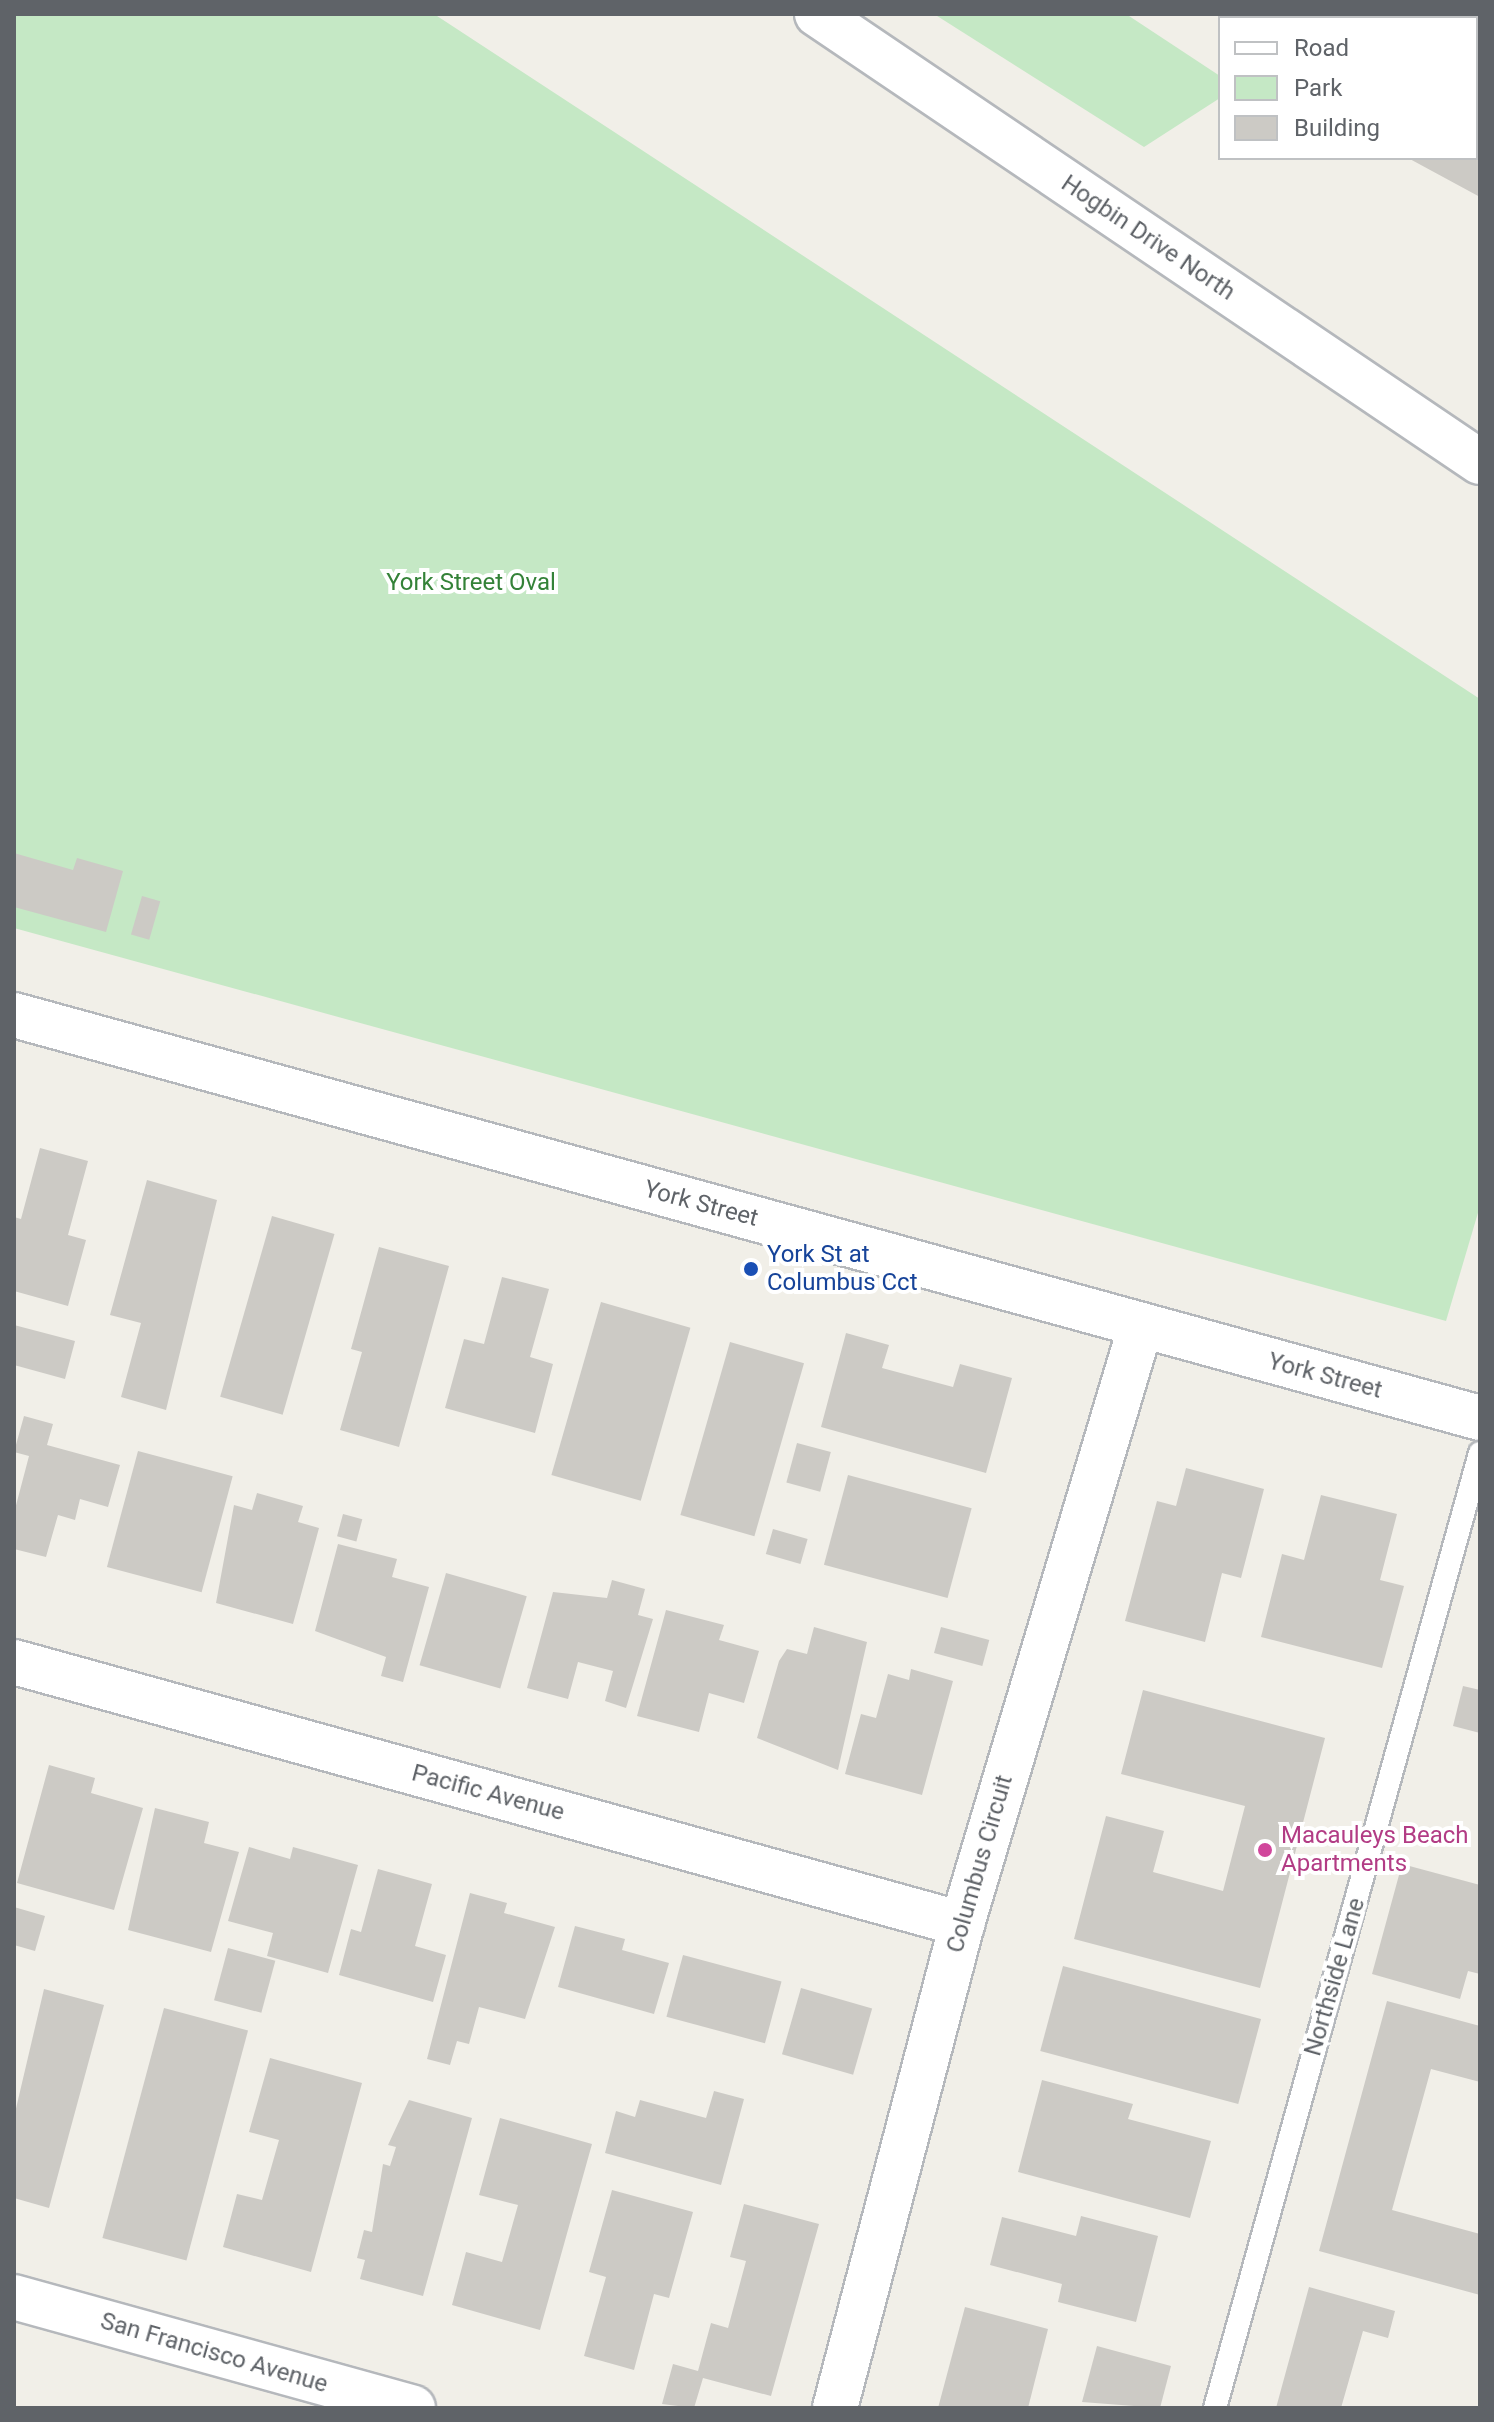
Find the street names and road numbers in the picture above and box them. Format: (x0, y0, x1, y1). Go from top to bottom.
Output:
street label: Hogbin Drive North (1056, 169, 1240, 307)
street label: York Street (641, 1175, 761, 1233)
street label: York Street (1265, 1347, 1385, 1405)
street label: Pacific Avenue (409, 1759, 567, 1827)
street label: Columbus Circuit (941, 1772, 1019, 1956)
street label: Northside Lane (1299, 1895, 1371, 2059)
street label: San Francisco Avenue (97, 2307, 331, 2399)

